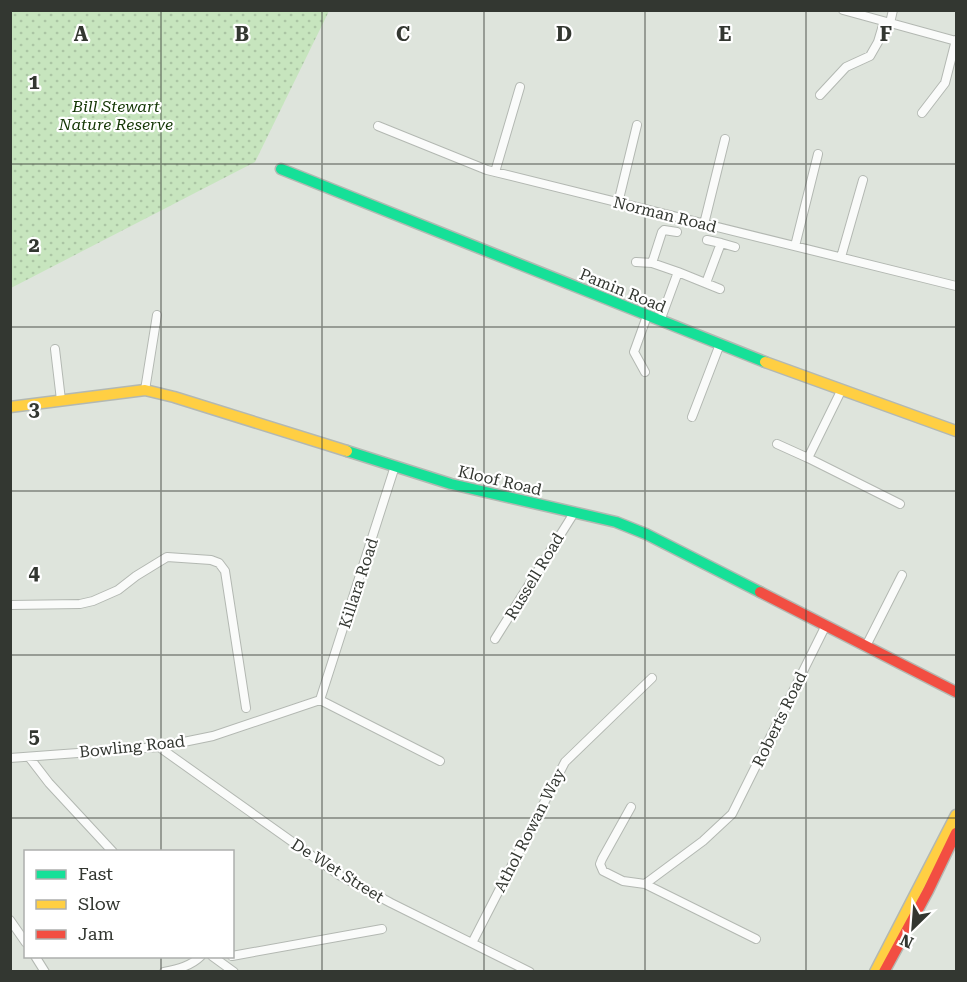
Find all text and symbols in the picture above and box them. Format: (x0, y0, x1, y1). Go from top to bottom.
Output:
text: A (74, 22, 89, 46)
text: B (235, 22, 249, 46)
text: C (396, 22, 410, 46)
text: D (556, 22, 572, 46)
text: E (719, 22, 732, 46)
text: F (880, 22, 892, 46)
text: 1 (28, 70, 40, 94)
park label: Bill Stewart Nature Reserve (58, 97, 173, 134)
street label: Norman Road (611, 192, 719, 237)
text: 2 (28, 233, 40, 257)
street label: Pamin Road (577, 264, 669, 316)
text: 3 (28, 397, 40, 421)
street label: Kloof Road (456, 462, 544, 499)
street label: Russell Road (501, 529, 568, 623)
street label: Killara Road (335, 536, 382, 631)
text: 4 (28, 561, 40, 585)
street label: Roberts Road (748, 669, 811, 770)
text: 5 (28, 724, 40, 748)
street label: Bowling Road (78, 731, 186, 762)
street label: Athol Rowan Way (490, 765, 569, 895)
street label: De Wet Street (288, 834, 388, 906)
legend (24, 850, 234, 958)
text: Fast (78, 863, 113, 884)
text: Slow (78, 893, 120, 914)
north arrow (883, 898, 943, 958)
text: Jam (78, 923, 114, 944)
text: N (897, 930, 916, 952)

